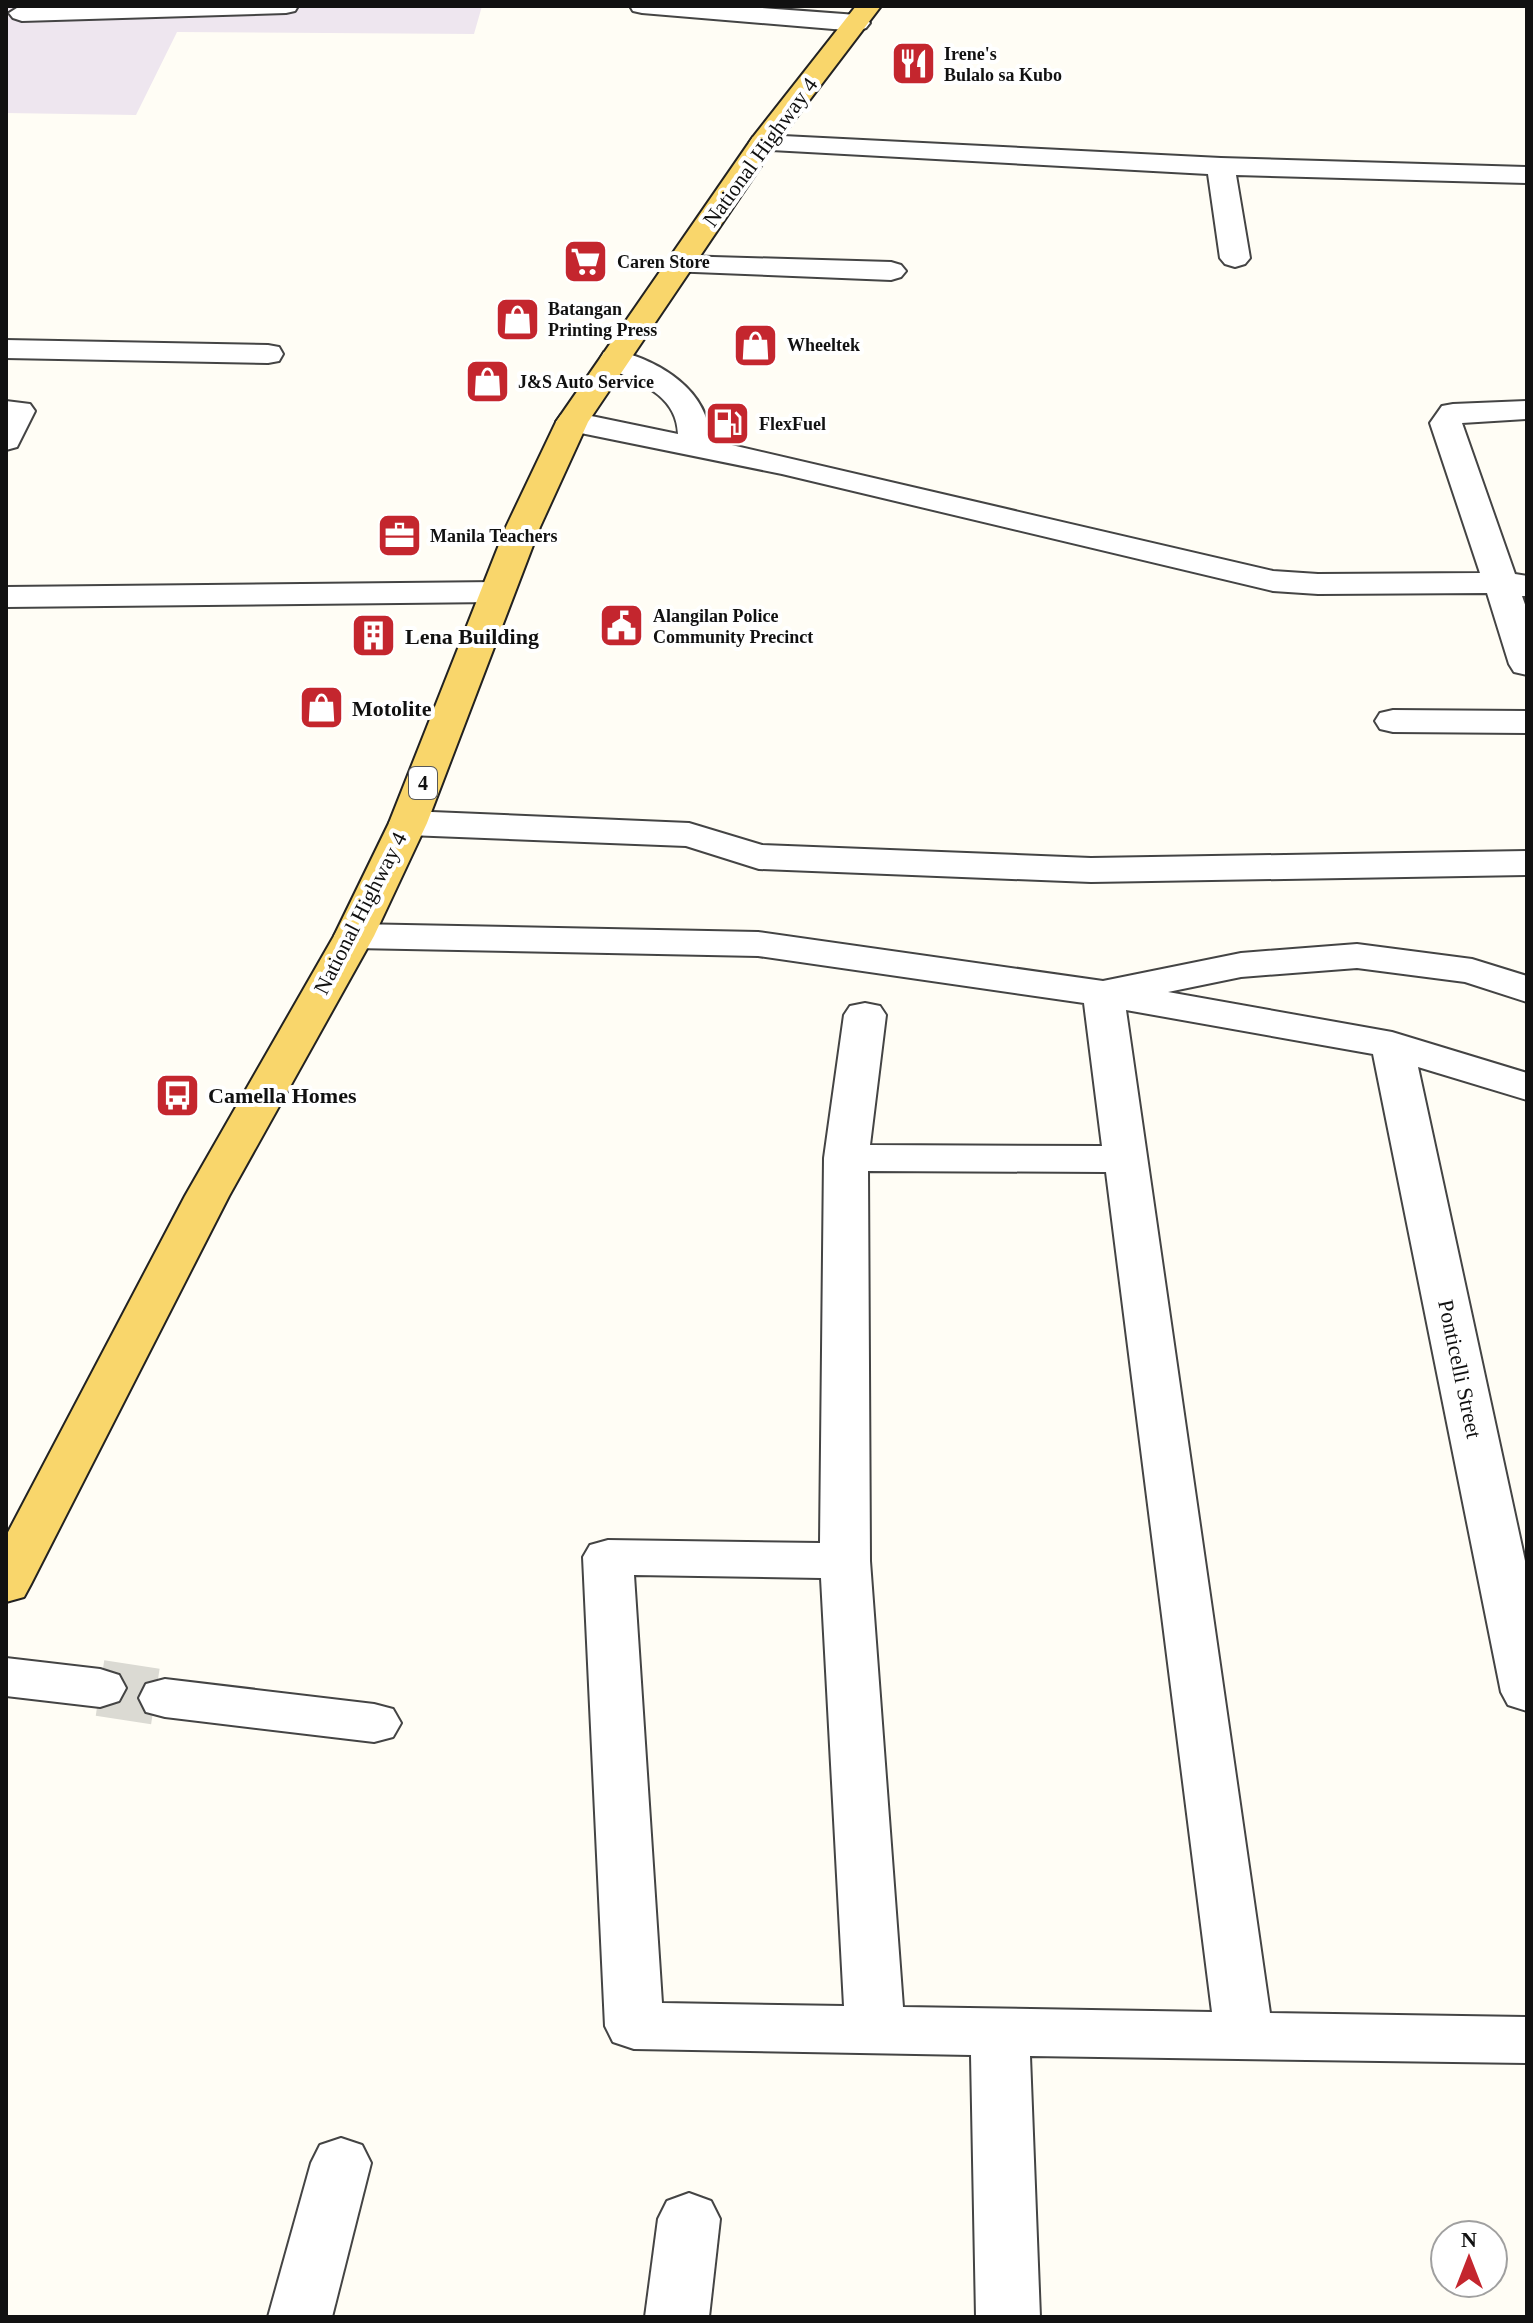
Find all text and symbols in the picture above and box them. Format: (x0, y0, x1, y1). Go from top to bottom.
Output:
restaurant icon: Irene's Bulalo sa Kubo (889, 40, 937, 88)
place label: Irene's Bulalo sa Kubo (944, 44, 1062, 85)
street label: National Highway 4 (697, 72, 823, 232)
supermarket icon: Caren Store (562, 238, 610, 286)
place label: Caren Store (617, 252, 710, 272)
shop icon: Batangan Printing Press (493, 295, 541, 343)
place label: Batangan Printing Press (548, 299, 657, 340)
shop icon: Wheeltek (732, 321, 780, 369)
place label: Wheeltek (787, 335, 860, 355)
shop icon: J&S Auto Service (463, 358, 511, 406)
place label: J&S Auto Service (518, 372, 654, 392)
fuel station icon: FlexFuel (704, 400, 752, 448)
place label: FlexFuel (759, 414, 826, 434)
office icon: Manila Teachers (375, 512, 423, 560)
place label: Manila Teachers (430, 526, 558, 546)
public building icon: Alangilan Police Community Precinct (598, 602, 646, 650)
place label: Alangilan Police Community Precinct (653, 606, 813, 647)
building icon: Lena Building (350, 612, 398, 660)
place label: Lena Building (405, 624, 539, 649)
shop icon: Motolite (297, 684, 345, 732)
place label: Motolite (352, 696, 432, 721)
road number: 4 (409, 767, 437, 799)
street label: National Highway 4 (308, 828, 412, 998)
bus stop icon: Camella Homes (153, 1071, 201, 1119)
place label: Camella Homes (208, 1083, 357, 1108)
street label: Ponticelli Street (1433, 1297, 1487, 1441)
north arrow (1429, 2219, 1509, 2299)
text: N (1461, 2227, 1477, 2252)

